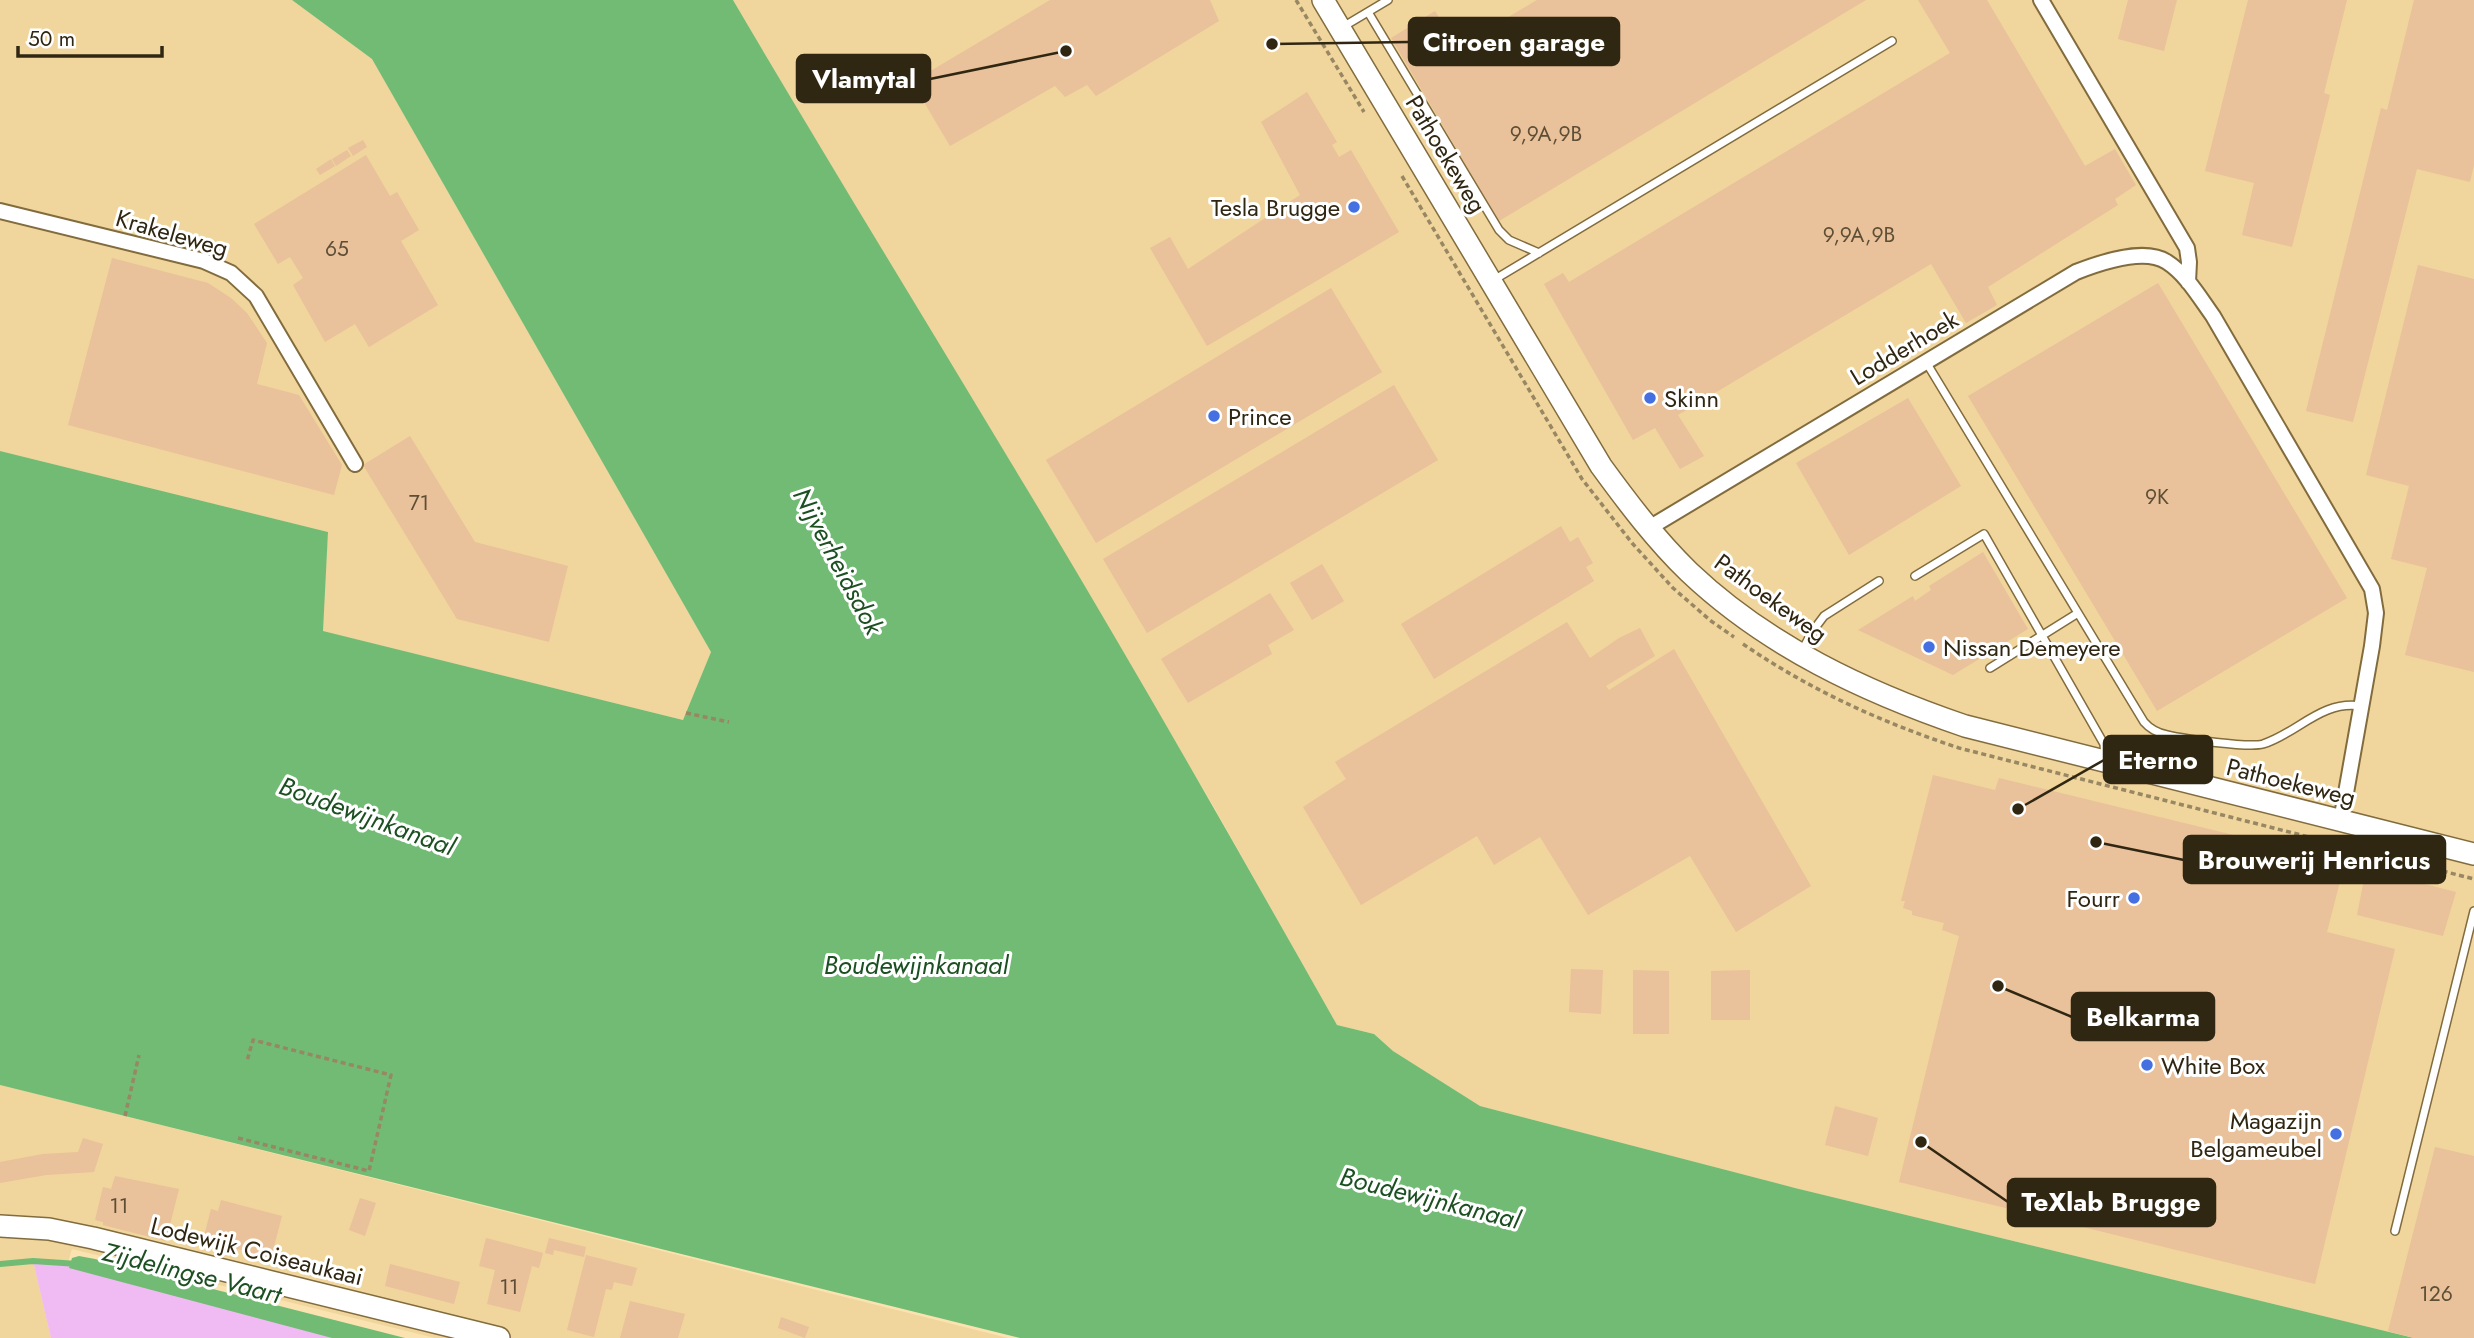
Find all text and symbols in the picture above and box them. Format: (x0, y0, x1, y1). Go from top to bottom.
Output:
scale bar (18, 14, 161, 58)
callout: Citroen garage (1409, 18, 1619, 65)
text: Citroen garage (1423, 23, 1605, 61)
text: 50 m (28, 24, 75, 54)
callout: Vlamytal (797, 55, 930, 102)
text: Vlamytal (811, 60, 916, 98)
street label: Pathoekeweg (1397, 88, 1495, 220)
house number: 9,9A,9B (1510, 119, 1582, 149)
place label: Tesla Brugge (1211, 190, 1340, 225)
marker: Tesla Brugge (1346, 199, 1362, 215)
street label: Krakeleweg (112, 200, 232, 266)
house number: 9,9A,9B (1823, 220, 1895, 250)
house number: 65 (325, 234, 349, 264)
street label: Lodderhoek (1843, 302, 1965, 394)
place label: Skinn (1664, 381, 1719, 416)
marker: Skinn (1642, 390, 1658, 406)
place label: Prince (1228, 399, 1292, 434)
marker: Prince (1206, 408, 1222, 424)
water label: Nijverheidsdok (783, 481, 894, 643)
house number: 9K (2145, 482, 2169, 512)
house number: 71 (409, 488, 429, 518)
street label: Pathoekeweg (1707, 545, 1835, 651)
place label: Nissan Demeyere (1943, 630, 2121, 665)
marker: Nissan Demeyere (1921, 639, 1937, 655)
callout: Eterno (2104, 736, 2212, 783)
text: Eterno (2118, 741, 2198, 779)
street label: Pathoekeweg (2223, 749, 2359, 815)
water label: Boudewijnkanaal (274, 767, 461, 866)
callout: Brouwerij Henricus (2184, 836, 2445, 883)
text: Brouwerij Henricus (2198, 841, 2430, 879)
place label: Fourr (2067, 881, 2121, 916)
marker: Fourr (2126, 890, 2142, 906)
water label: Boudewijnkanaal (824, 946, 1010, 984)
callout: Belkarma (2072, 993, 2214, 1040)
text: Belkarma (2086, 998, 2200, 1036)
place label: White Box (2161, 1048, 2266, 1083)
marker: White Box (2139, 1057, 2155, 1073)
place label: Magazijn Belgameubel (2190, 1103, 2322, 1166)
marker: Magazijn Belgameubel (2328, 1126, 2344, 1142)
water label: Boudewijnkanaal (1336, 1157, 1525, 1239)
callout: TeXlab Brugge (2008, 1179, 2215, 1226)
text: TeXlab Brugge (2021, 1183, 2201, 1221)
house number: 11 (110, 1191, 128, 1221)
street label: Lodewijk Coiseaukaai (147, 1208, 367, 1294)
water label: Zijdelingse Vaart (98, 1232, 287, 1314)
house number: 11 (500, 1272, 518, 1302)
house number: 126 (2419, 1279, 2453, 1309)

